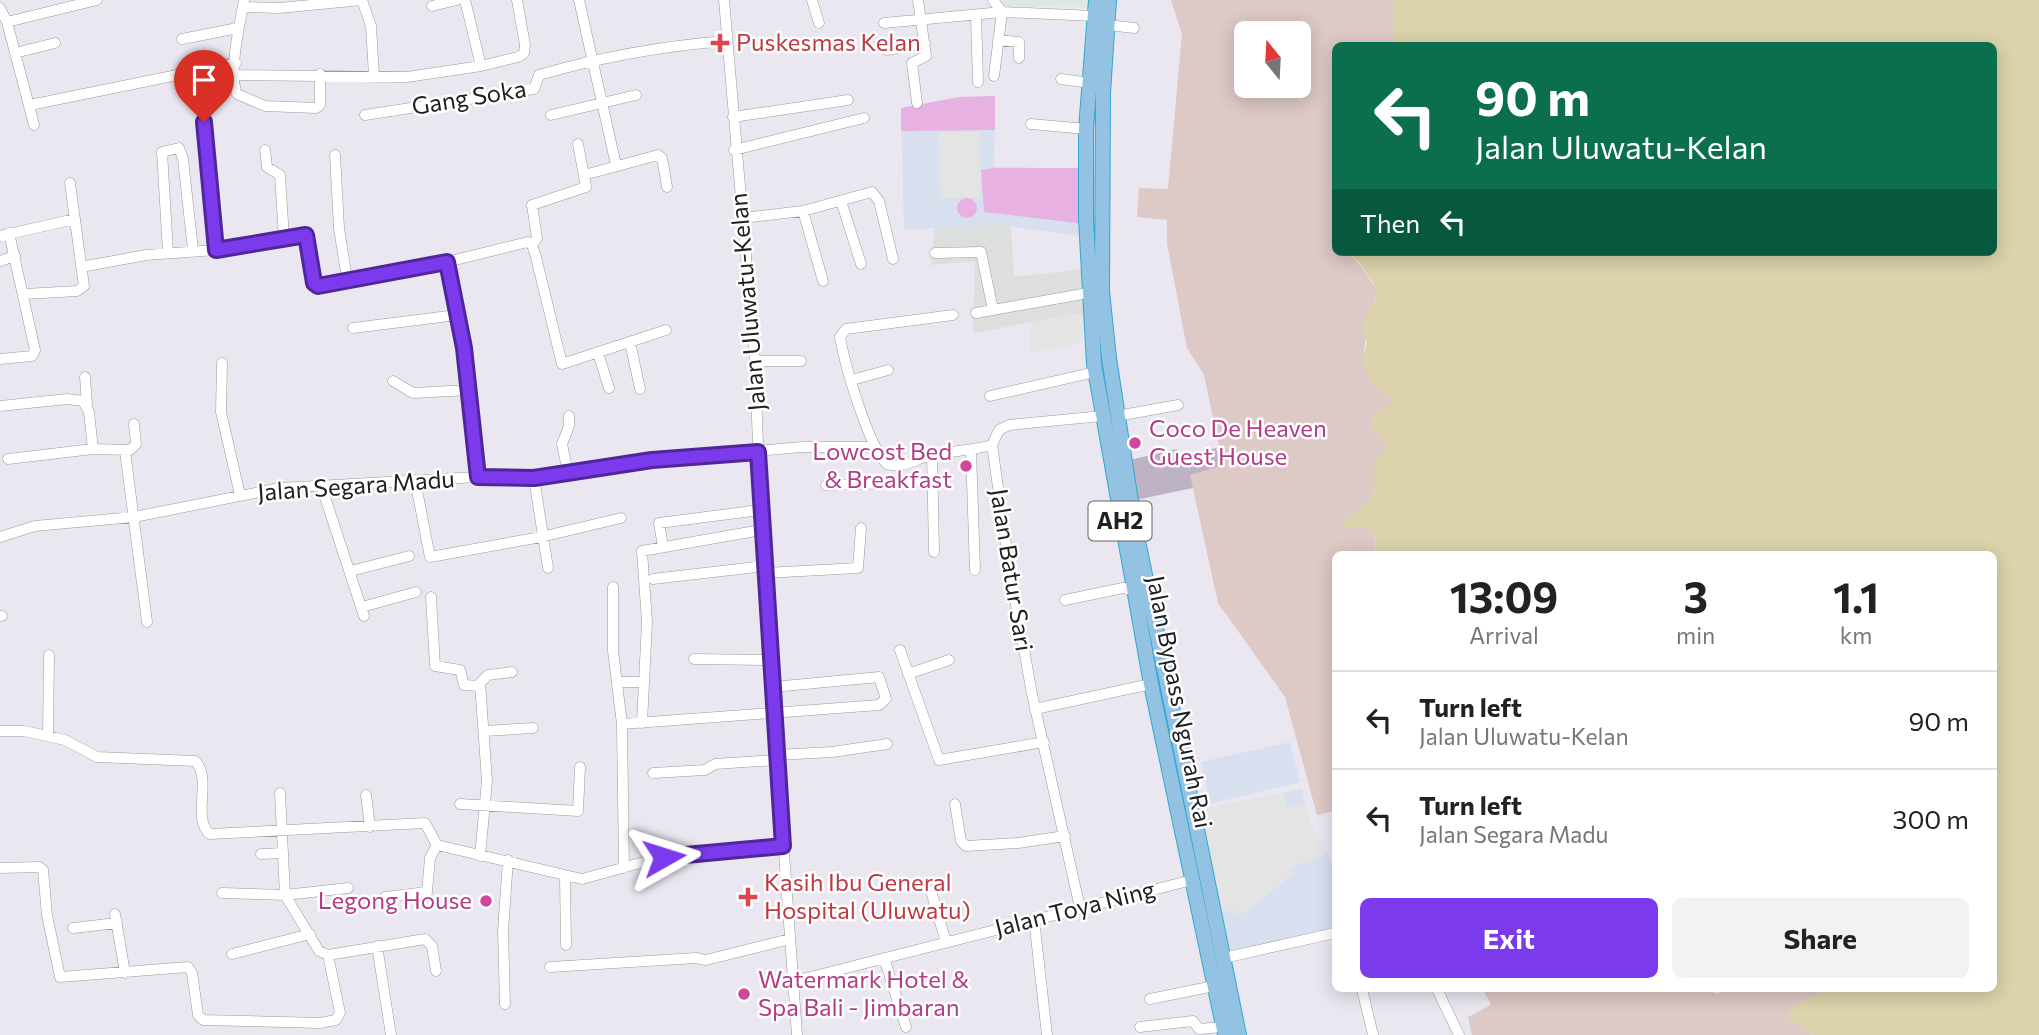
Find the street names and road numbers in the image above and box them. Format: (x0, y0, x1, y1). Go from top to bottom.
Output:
street label: Gang Soka (409, 73, 528, 120)
street label: Jalan Uluwatu-Kelan (723, 192, 770, 412)
street label: Jalan Segara Madu (256, 463, 456, 506)
street label: Jalan Batur Sari (985, 486, 1040, 653)
road number: AH2 (1088, 502, 1152, 540)
street label: Jalan Bypass Ngurah Rai (1142, 573, 1219, 831)
street label: Jalan Toya Ning (991, 874, 1158, 941)

